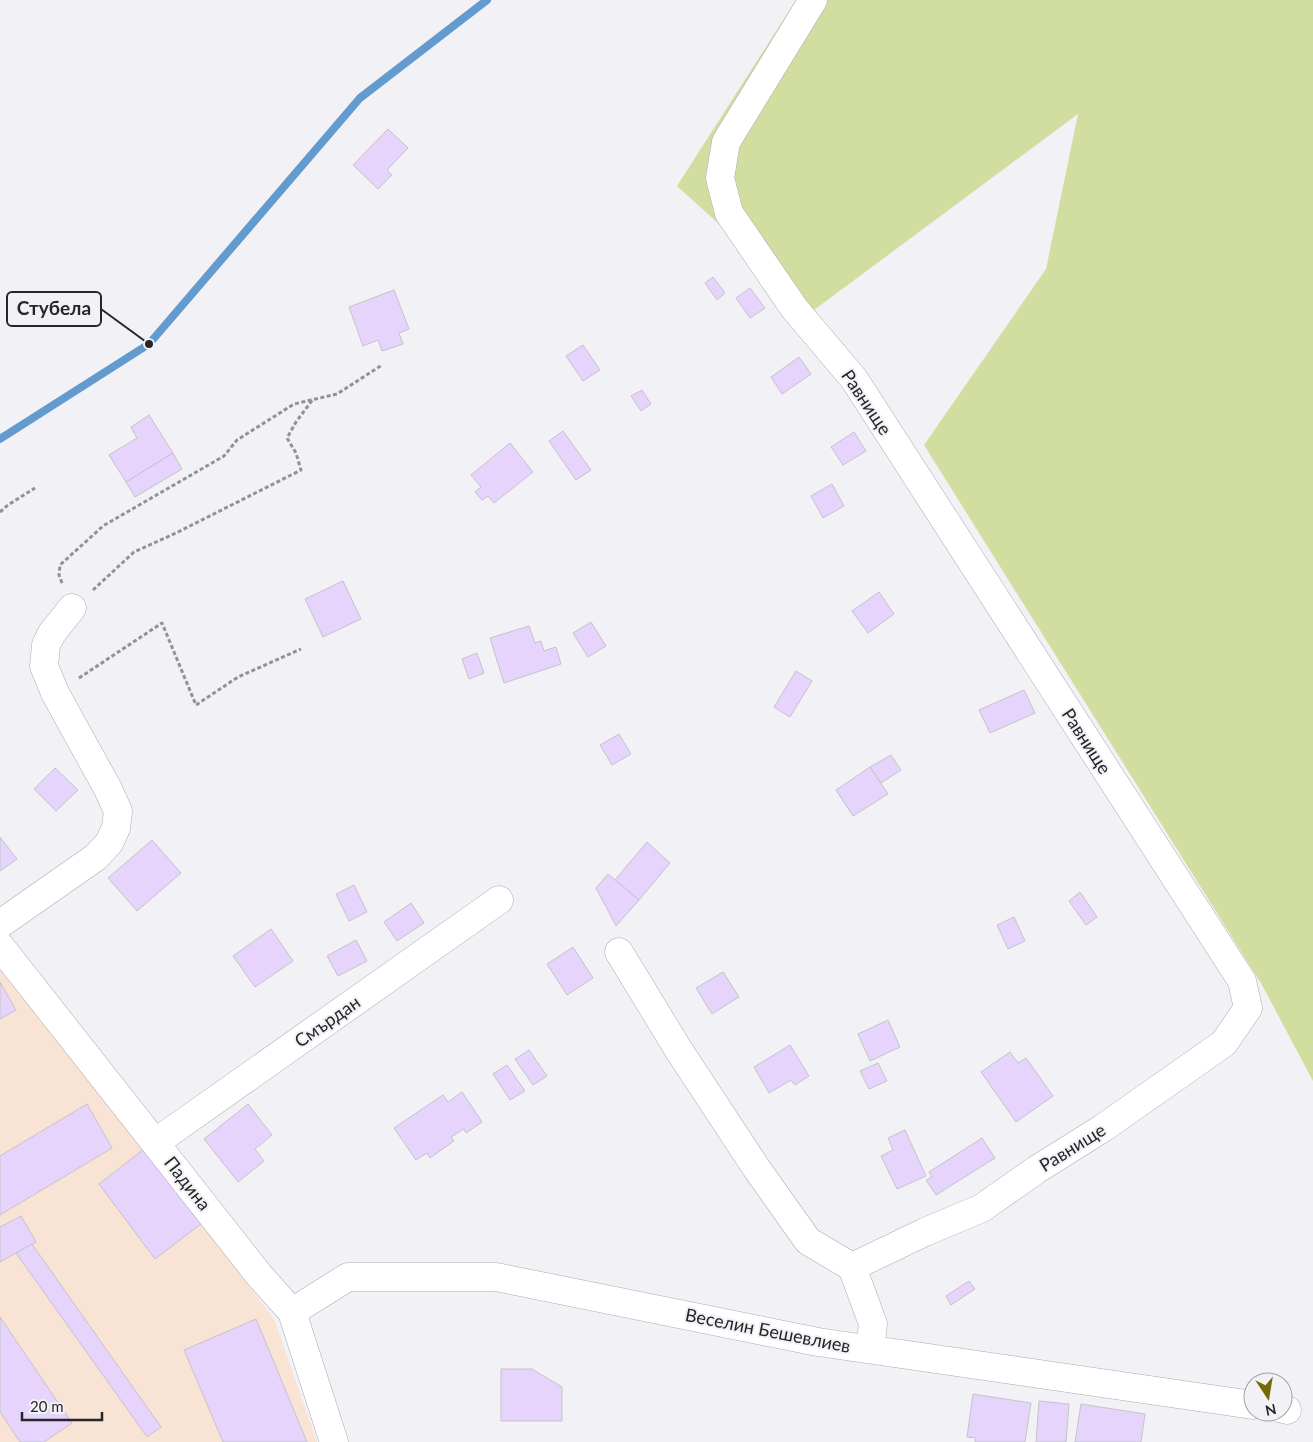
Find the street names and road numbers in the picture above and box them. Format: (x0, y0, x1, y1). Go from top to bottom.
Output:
street label: Равнище (837, 365, 897, 439)
street label: Равнище (1058, 704, 1116, 778)
street label: Смърдан (290, 990, 364, 1052)
street label: Равнище (1035, 1118, 1109, 1176)
street label: Падина (160, 1152, 216, 1214)
street label: Веселин Бешевлиев (684, 1303, 852, 1357)

